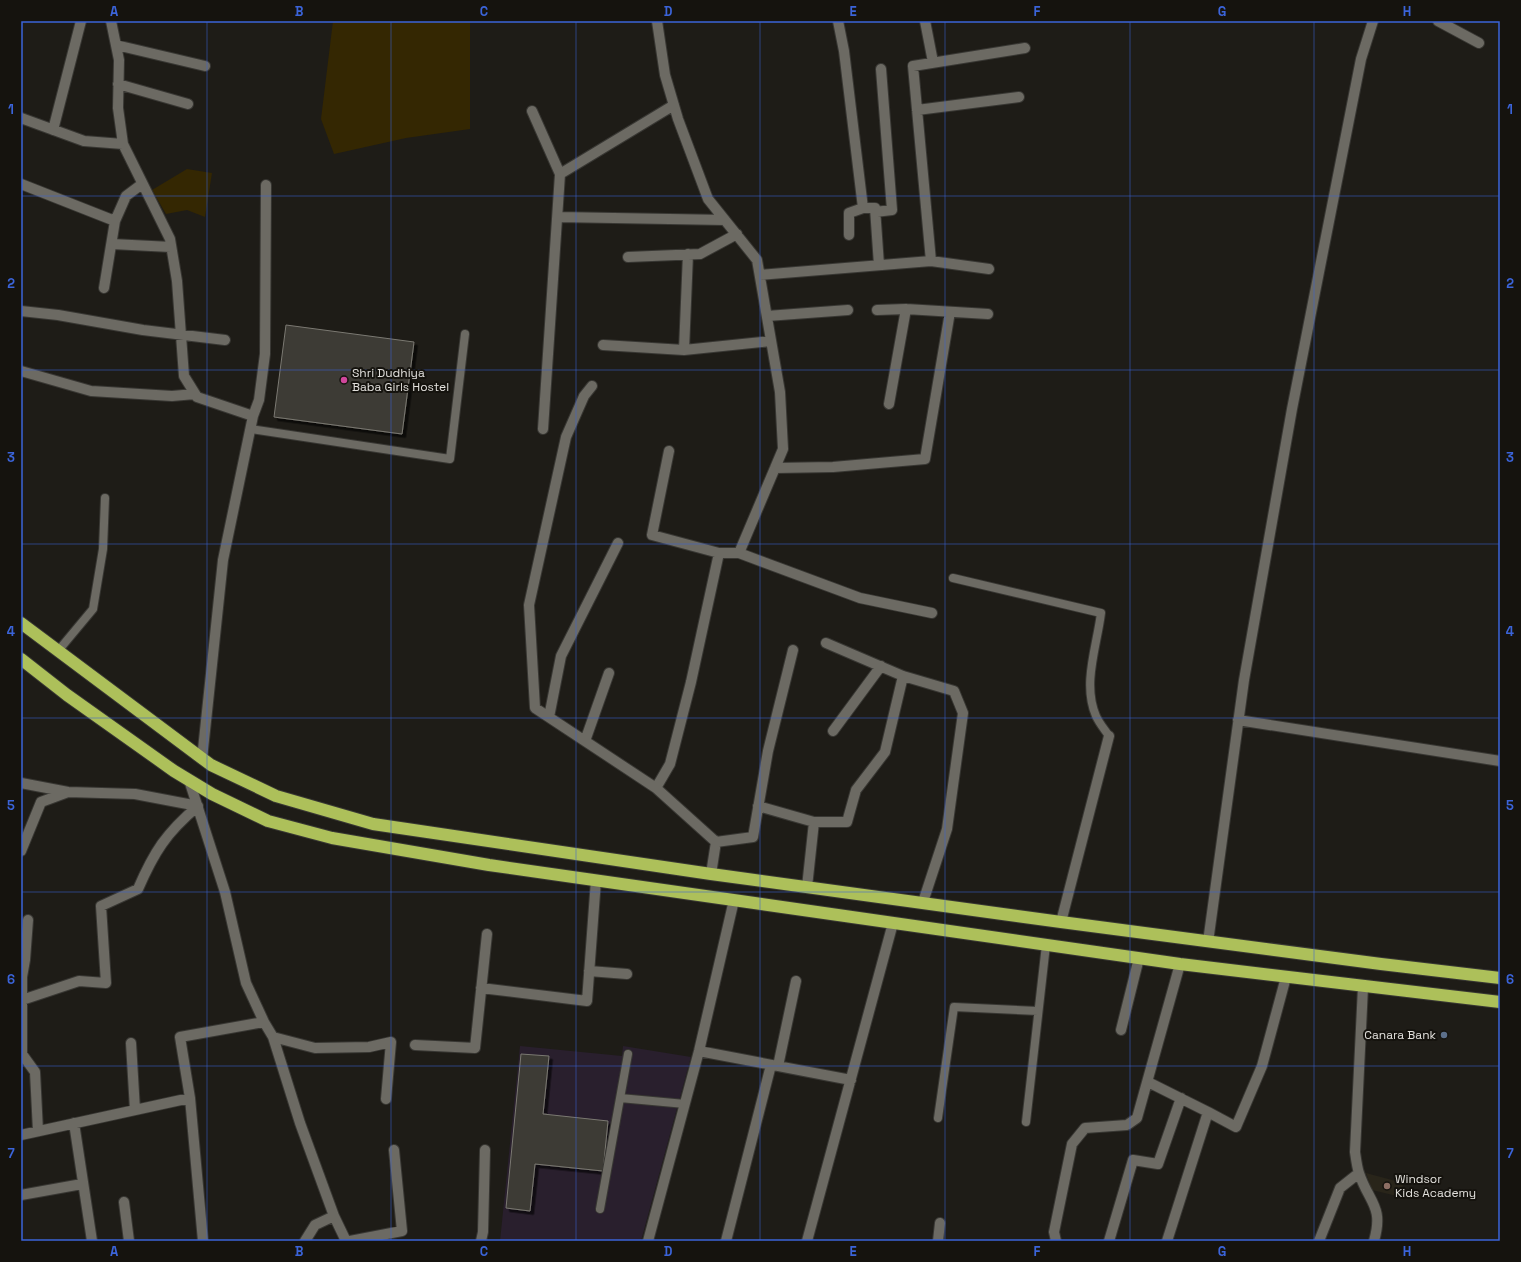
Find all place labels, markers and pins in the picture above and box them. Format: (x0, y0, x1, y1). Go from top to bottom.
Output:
place label: Shri Dudhiya Baba Girls Hostel (352, 365, 449, 395)
marker: Shri Dudhiya Baba Girls Hostel (339, 375, 349, 385)
place label: Canara Bank (1364, 1027, 1437, 1043)
marker: Canara Bank (1439, 1030, 1449, 1040)
place label: Windsor Kids Academy (1395, 1171, 1476, 1201)
marker: Windsor Kids Academy (1382, 1181, 1392, 1191)

